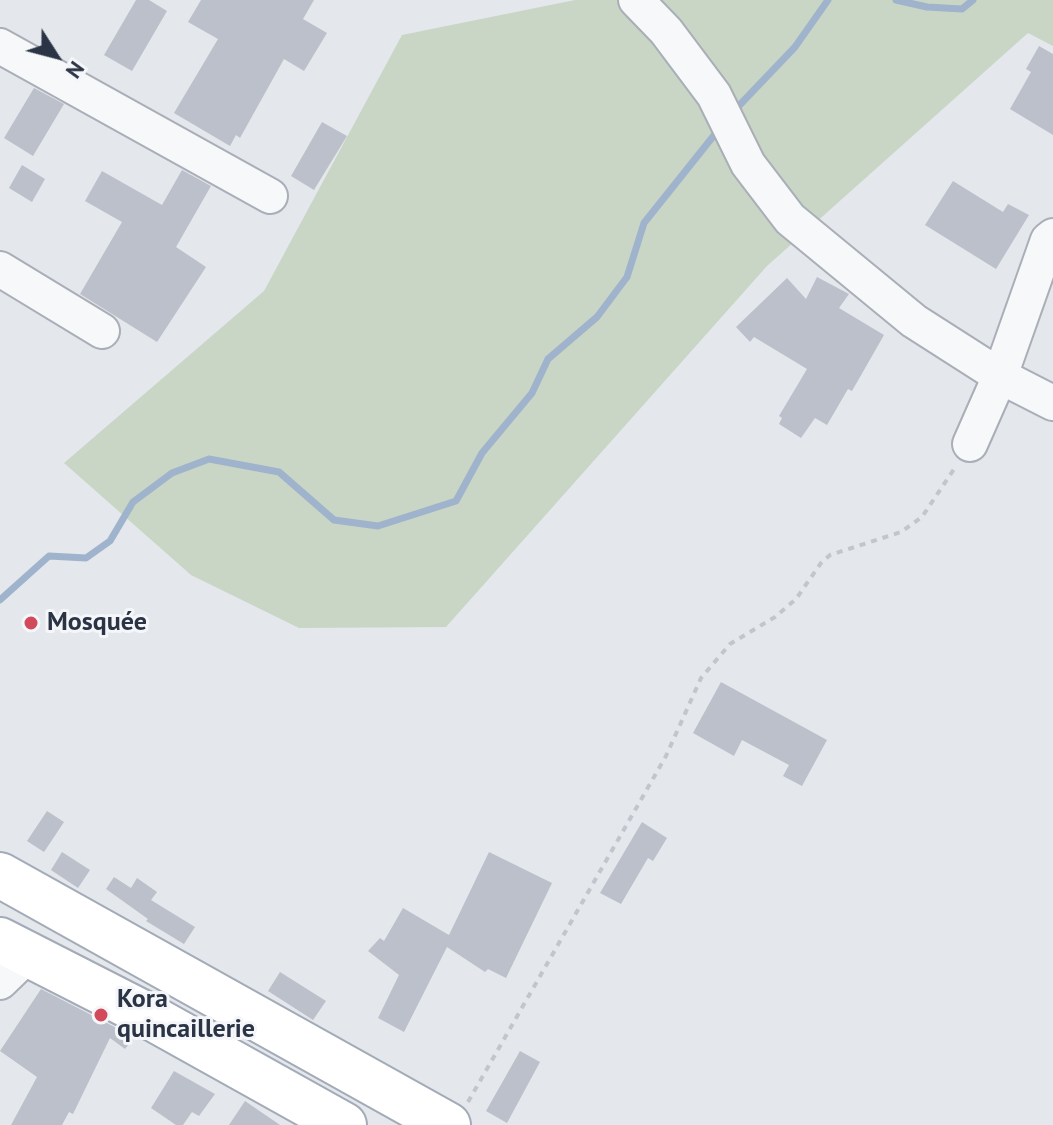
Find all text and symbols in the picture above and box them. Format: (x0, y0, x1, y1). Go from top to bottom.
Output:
north arrow (16, 16, 96, 96)
text: N (60, 56, 91, 84)
place label: Mosquée (47, 607, 147, 639)
marker: Mosquée (22, 614, 40, 632)
place label: Kora quincaillerie (117, 984, 255, 1046)
marker: Kora quincaillerie (92, 1006, 110, 1024)

